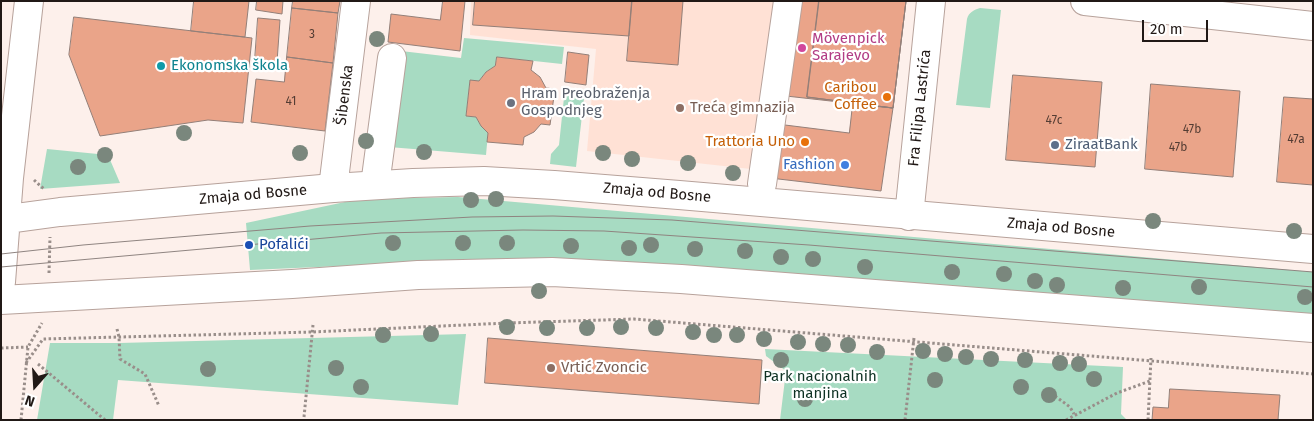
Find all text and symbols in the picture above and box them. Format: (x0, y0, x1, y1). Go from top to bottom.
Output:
scale bar (1144, 10, 1210, 42)
text: 20 m (1150, 20, 1183, 38)
house number: 3 (309, 28, 315, 42)
place label: Mövenpick Sarajevo (812, 30, 885, 65)
marker: Mövenpick Sarajevo (796, 42, 808, 54)
street label: Fra Filipa Lastrića (905, 48, 935, 168)
place label: Ekonomska škola (171, 57, 288, 75)
marker: Ekonomska škola (155, 60, 167, 72)
street label: Šibenska (332, 64, 358, 126)
place label: Caribou Coffee (824, 79, 877, 114)
place label: Hram Preobraženja Gospodnjeg (521, 85, 650, 120)
marker: Caribou Coffee (881, 91, 893, 103)
house number: 41 (286, 95, 296, 109)
marker: Hram Preobraženja Gospodnjeg (505, 97, 517, 109)
place label: Treća gimnazija (690, 99, 795, 117)
marker: Treća gimnazija (674, 102, 686, 114)
house number: 47c (1046, 114, 1062, 128)
house number: 47b (1183, 123, 1201, 137)
place label: Trattoria Uno (705, 133, 795, 151)
house number: 47a (1287, 133, 1305, 147)
marker: Trattoria Uno (799, 136, 811, 148)
place label: ZiraatBank (1065, 136, 1138, 154)
marker: ZiraatBank (1049, 139, 1061, 151)
house number: 47b (1169, 141, 1187, 155)
place label: Fashion (783, 156, 835, 174)
marker: Fashion (839, 159, 851, 171)
street label: Zmaja od Bosne (602, 179, 712, 207)
street label: Zmaja od Bosne (198, 181, 308, 209)
street label: Zmaja od Bosne (1006, 214, 1116, 242)
place label: Pofalići (259, 236, 309, 254)
marker: Pofalići (243, 239, 255, 251)
place label: Vrtić Zvoncic (561, 359, 647, 377)
north arrow (10, 361, 60, 411)
marker: Vrtić Zvoncic (545, 362, 557, 374)
park label: Park nacionalnih manjina (763, 368, 877, 403)
text: N (23, 391, 37, 410)

